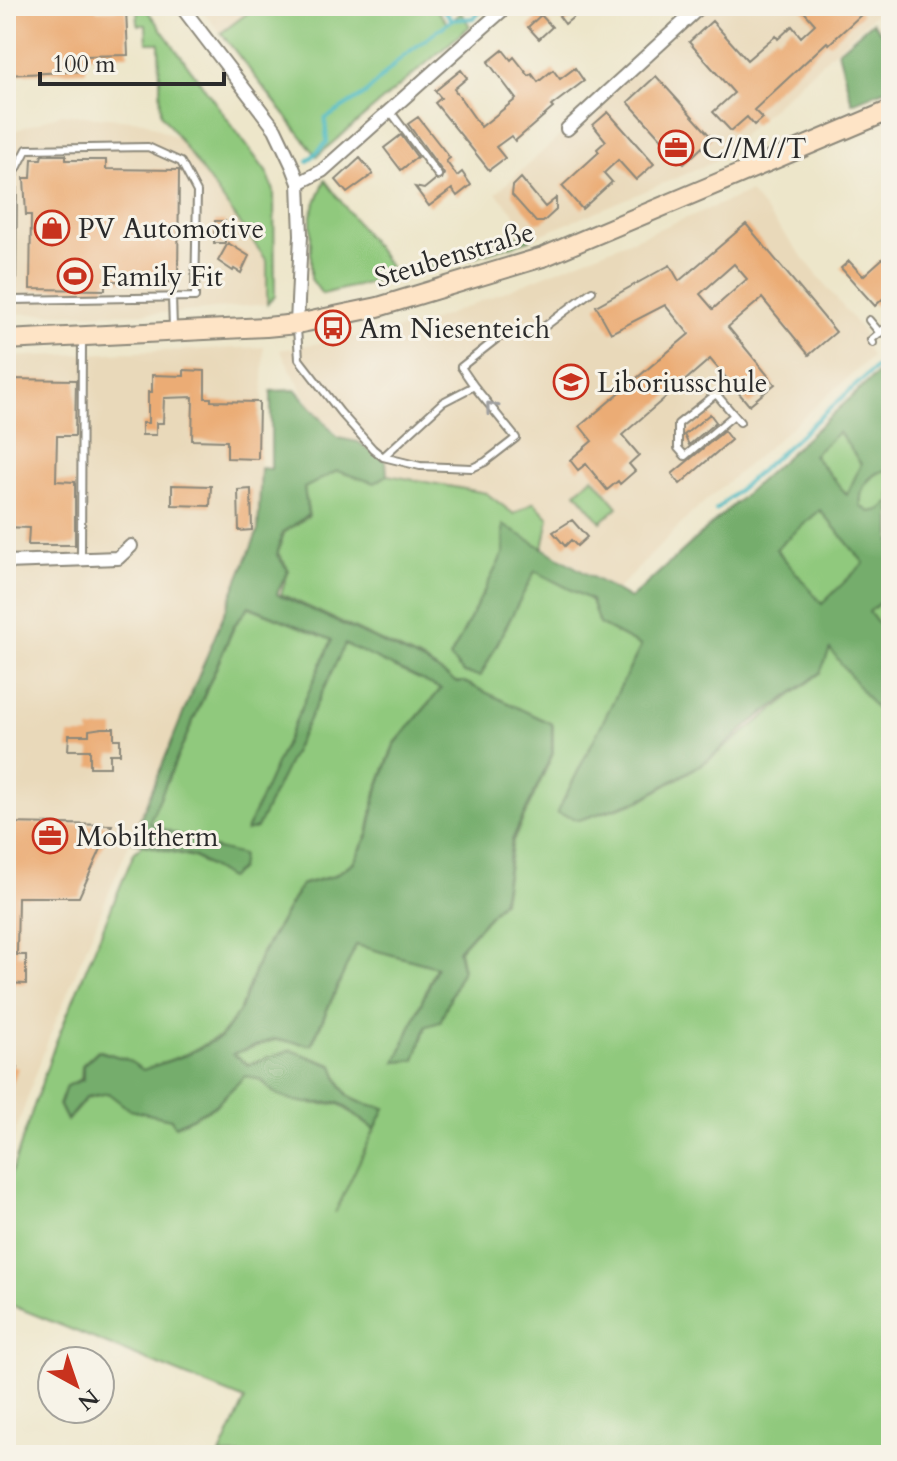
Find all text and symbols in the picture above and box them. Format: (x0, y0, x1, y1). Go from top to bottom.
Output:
scale bar (40, 36, 224, 86)
text: 100 m (52, 48, 116, 81)
office icon: C//M//T (657, 129, 695, 167)
place label: C//M//T (702, 130, 807, 168)
shop icon: PV Automotive (33, 209, 71, 247)
place label: PV Automotive (78, 210, 264, 248)
street label: Steubenstraße (370, 213, 539, 297)
sports icon: Family Fit (56, 257, 94, 295)
place label: Family Fit (101, 258, 223, 296)
bus stop icon: Am Niesenteich (314, 309, 352, 347)
place label: Am Niesenteich (359, 310, 550, 348)
school or university icon: Liboriusschule (552, 363, 590, 401)
place label: Liboriusschule (597, 364, 768, 402)
one-way arrow (486, 402, 501, 416)
office icon: Mobiltherm (31, 817, 69, 855)
place label: Mobiltherm (76, 818, 219, 856)
north arrow (36, 1345, 116, 1425)
text: N (71, 1382, 105, 1417)

